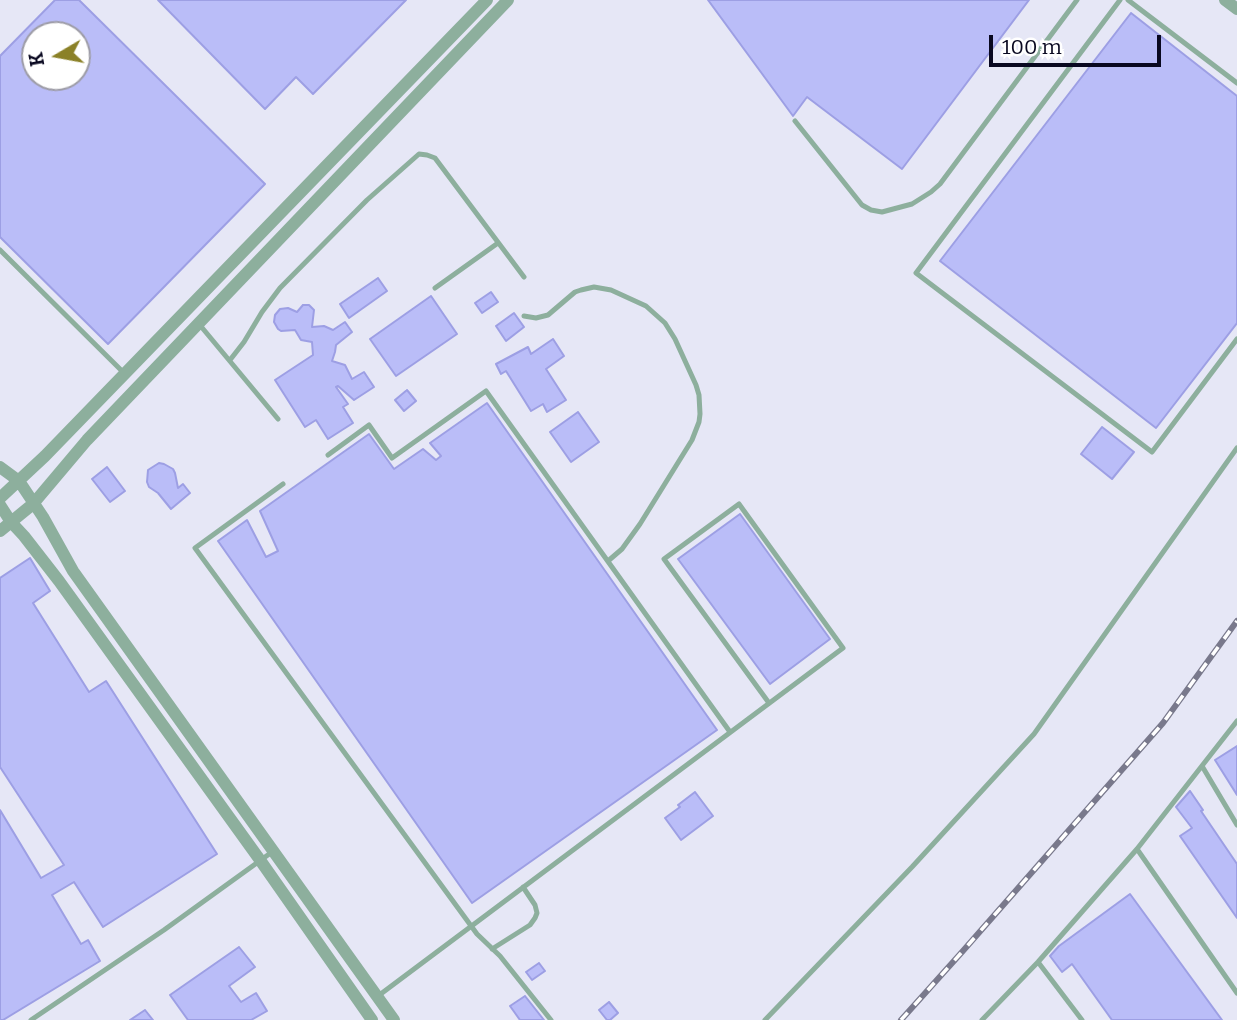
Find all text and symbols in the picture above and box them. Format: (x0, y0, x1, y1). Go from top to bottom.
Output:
north arrow (21, 21, 91, 91)
scale bar (992, 21, 1164, 65)
text: 100 m (1002, 34, 1062, 60)
text: K (24, 51, 49, 68)

